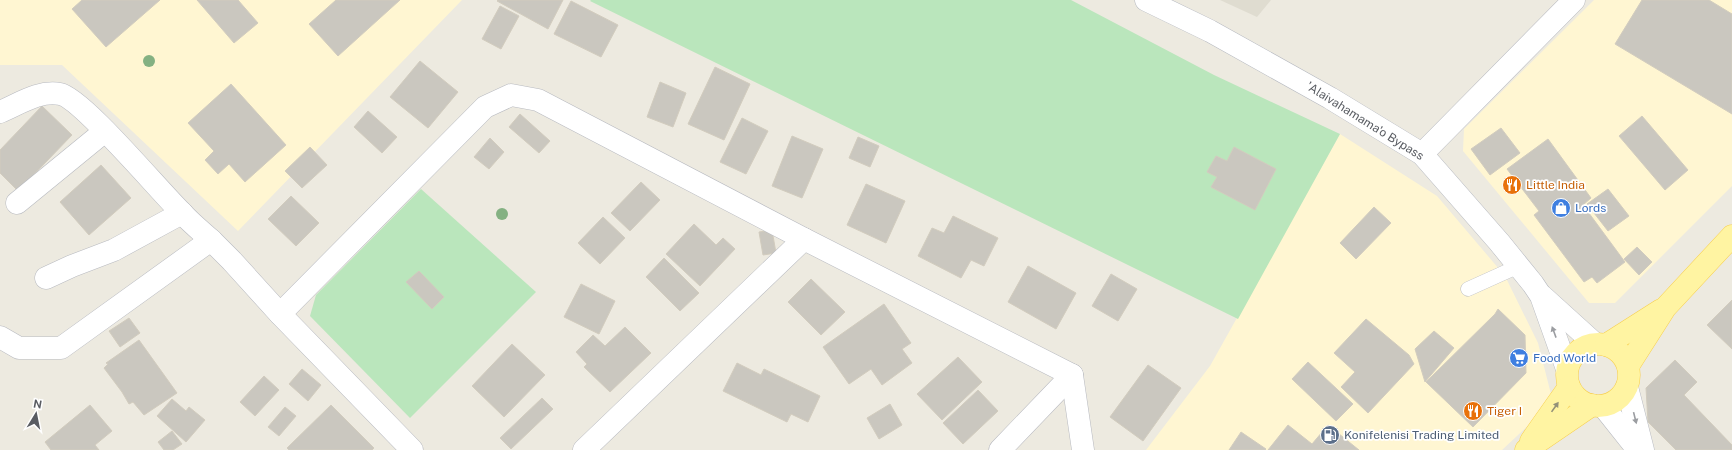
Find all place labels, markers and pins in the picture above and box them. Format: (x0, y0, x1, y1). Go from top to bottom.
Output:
restaurant icon: Little India (1501, 174, 1523, 196)
place label: Little India (1526, 178, 1585, 192)
shop icon: Lords (1550, 197, 1572, 219)
place label: Lords (1575, 201, 1606, 215)
supermarket icon: Food World (1508, 347, 1530, 369)
place label: Food World (1533, 351, 1596, 365)
restaurant icon: Tiger I (1462, 400, 1484, 422)
place label: Tiger I (1487, 404, 1522, 418)
fuel station icon: Konifelenisi Trading Limited (1319, 424, 1341, 446)
place label: Konifelenisi Trading Limited (1344, 428, 1499, 442)

